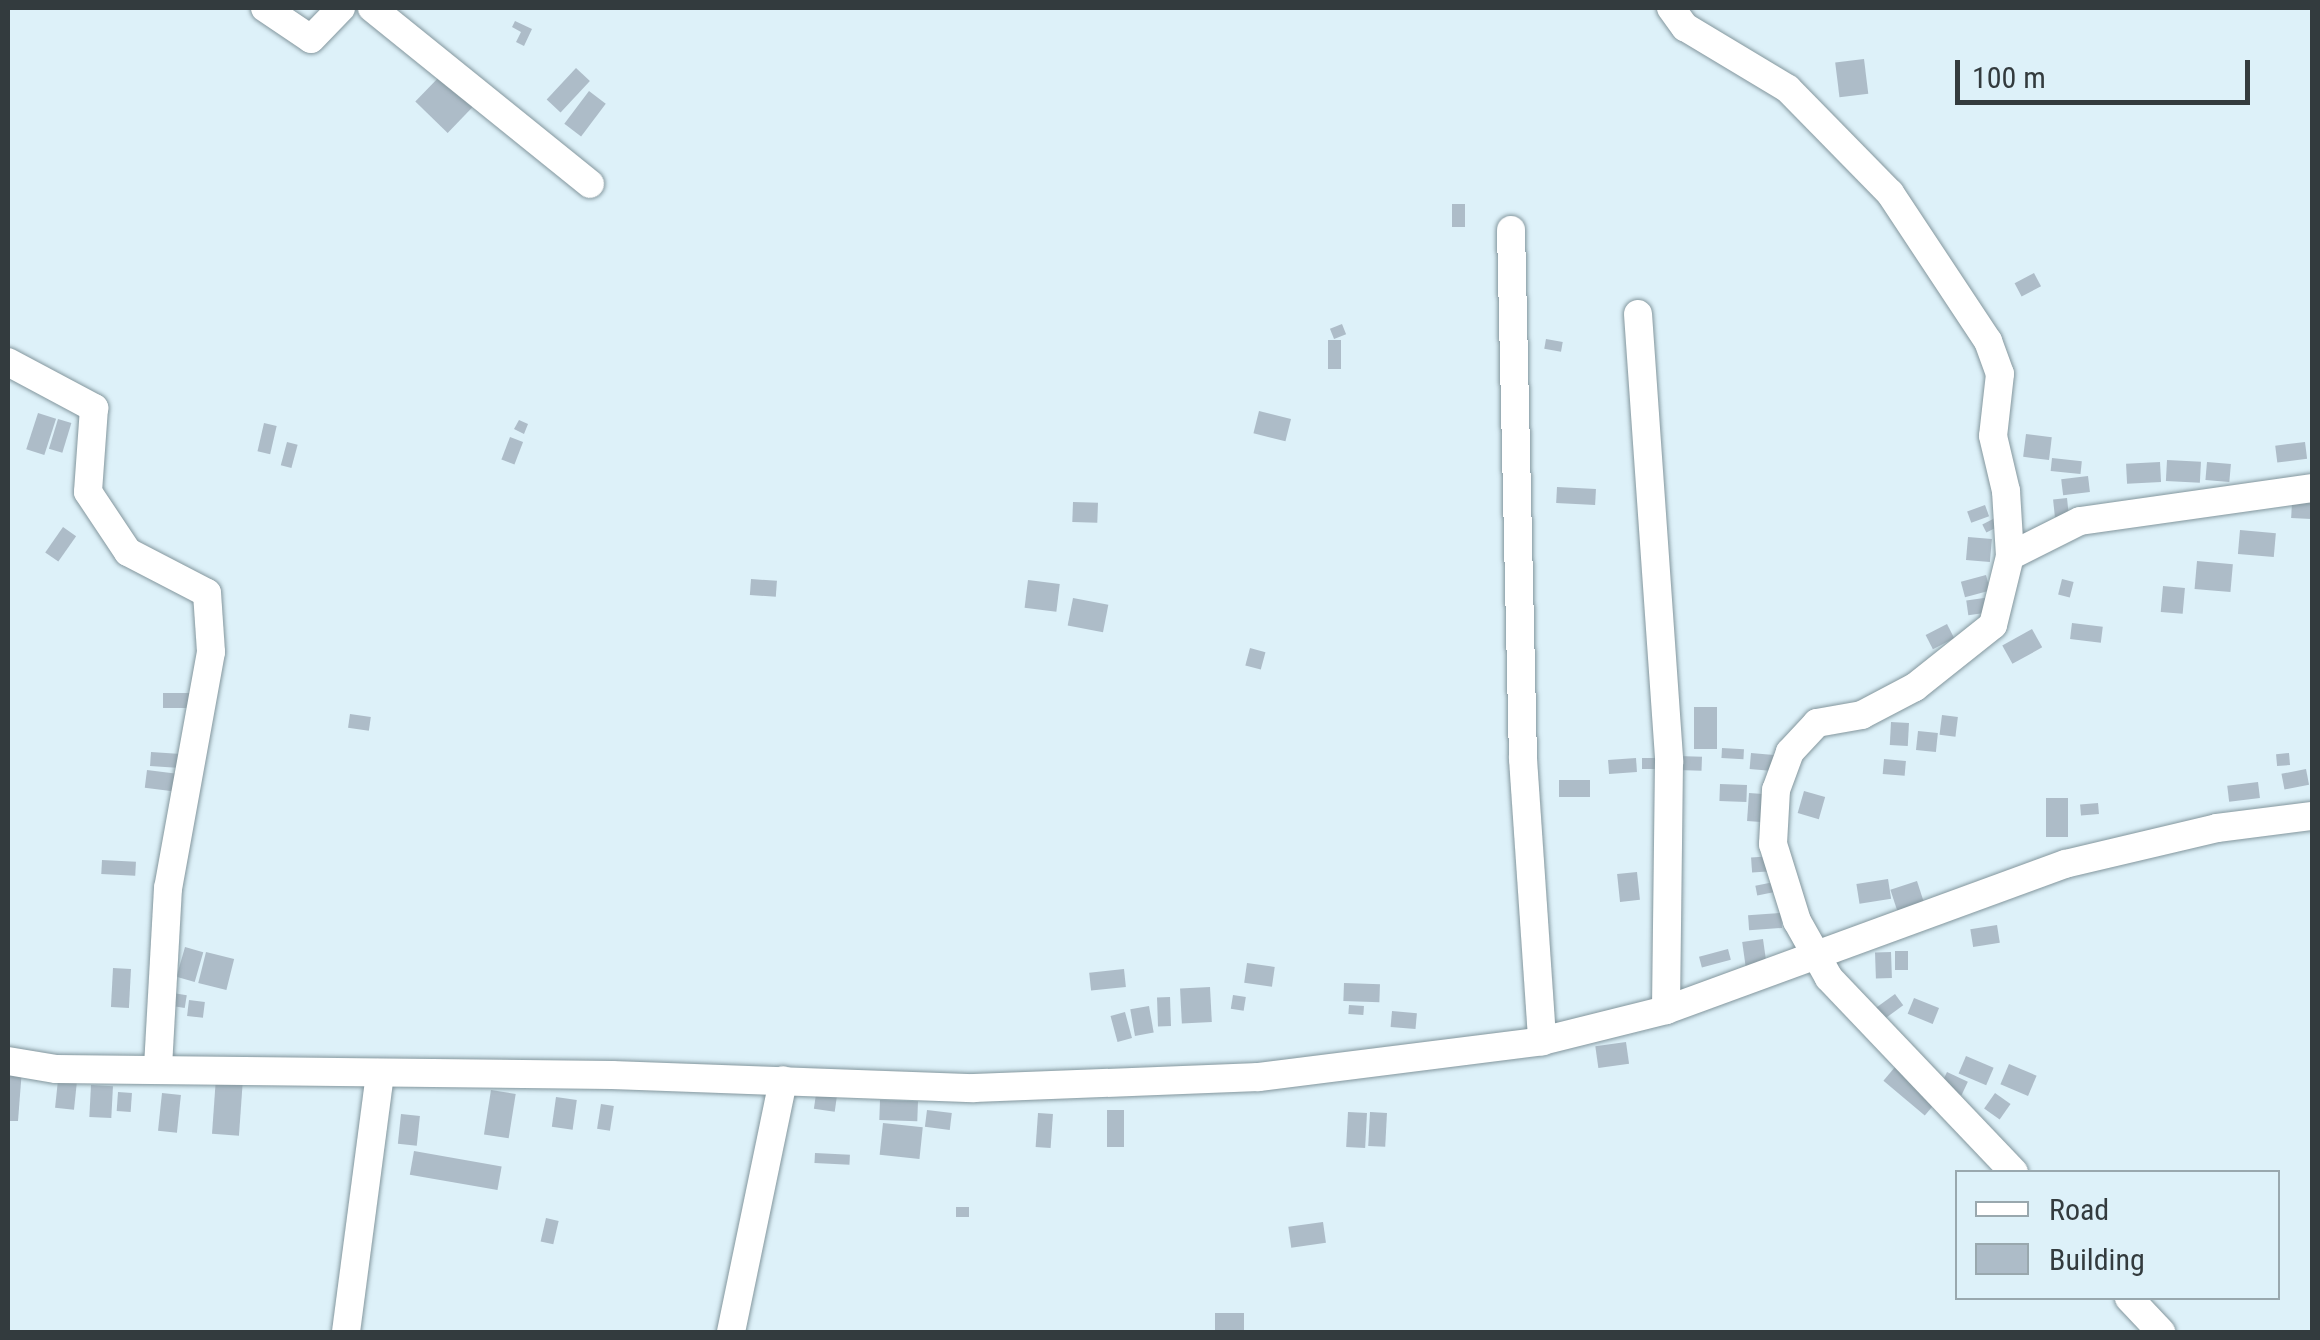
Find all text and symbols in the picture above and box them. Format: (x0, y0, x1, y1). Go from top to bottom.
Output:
scale bar (1960, 40, 2255, 102)
text: 100 m (1972, 60, 2046, 95)
legend (1955, 1170, 2280, 1300)
text: Road (2049, 1192, 2109, 1227)
text: Building (2049, 1242, 2145, 1277)

